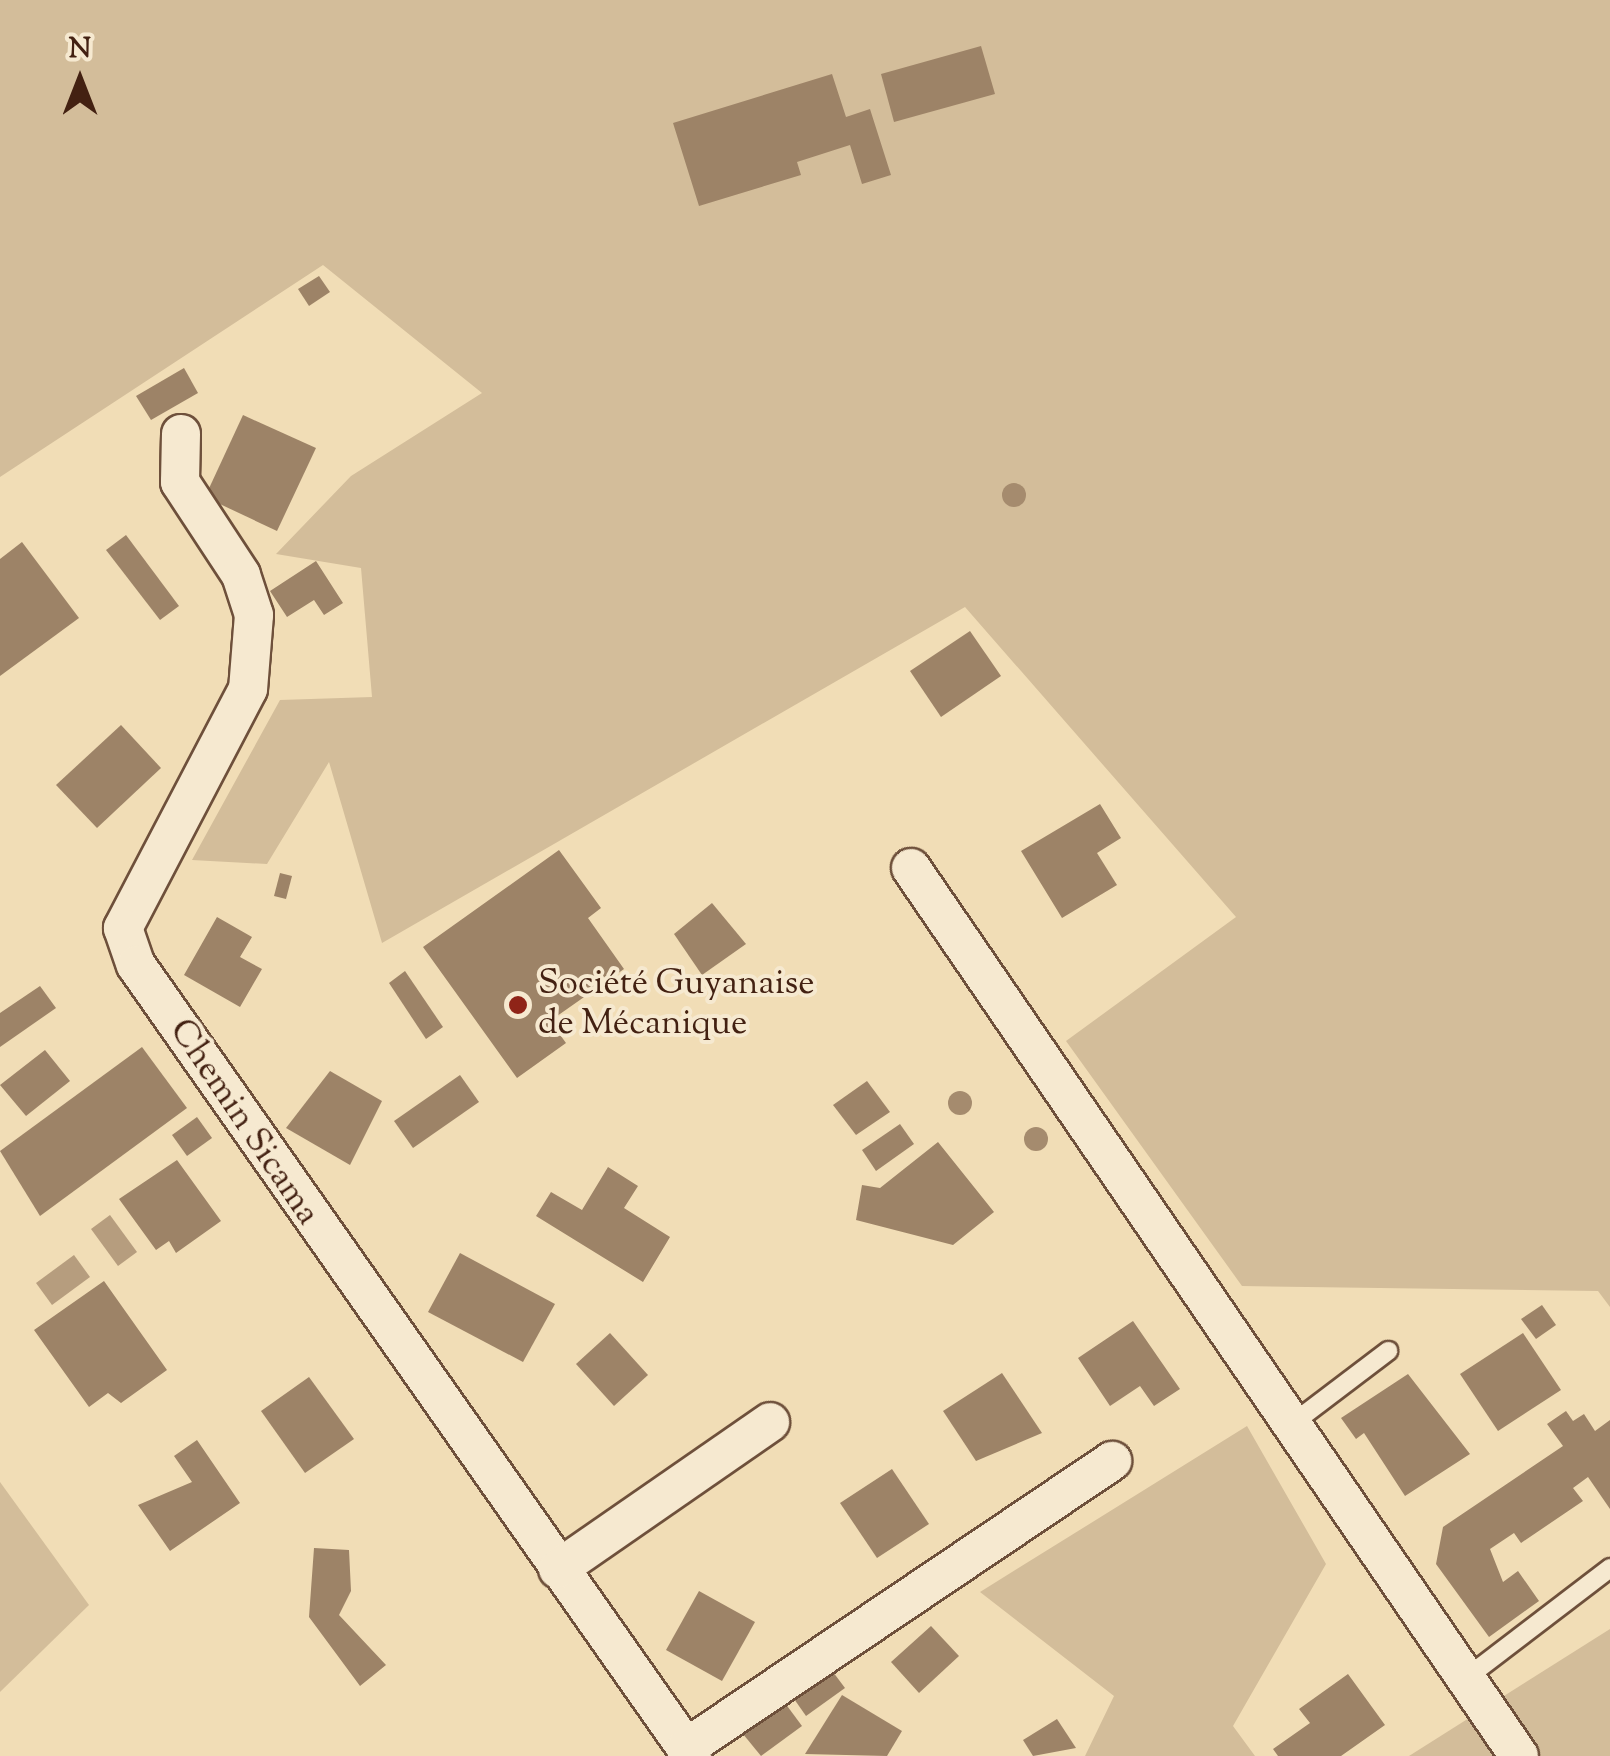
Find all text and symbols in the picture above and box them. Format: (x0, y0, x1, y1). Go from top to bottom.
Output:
north arrow (30, 30, 130, 130)
text: N (69, 30, 91, 70)
place label: Société Guyanaise de Mécanique (538, 964, 815, 1046)
marker: Société Guyanaise de Mécanique (507, 994, 529, 1016)
street label: Chemin Sicama (159, 1012, 327, 1234)

